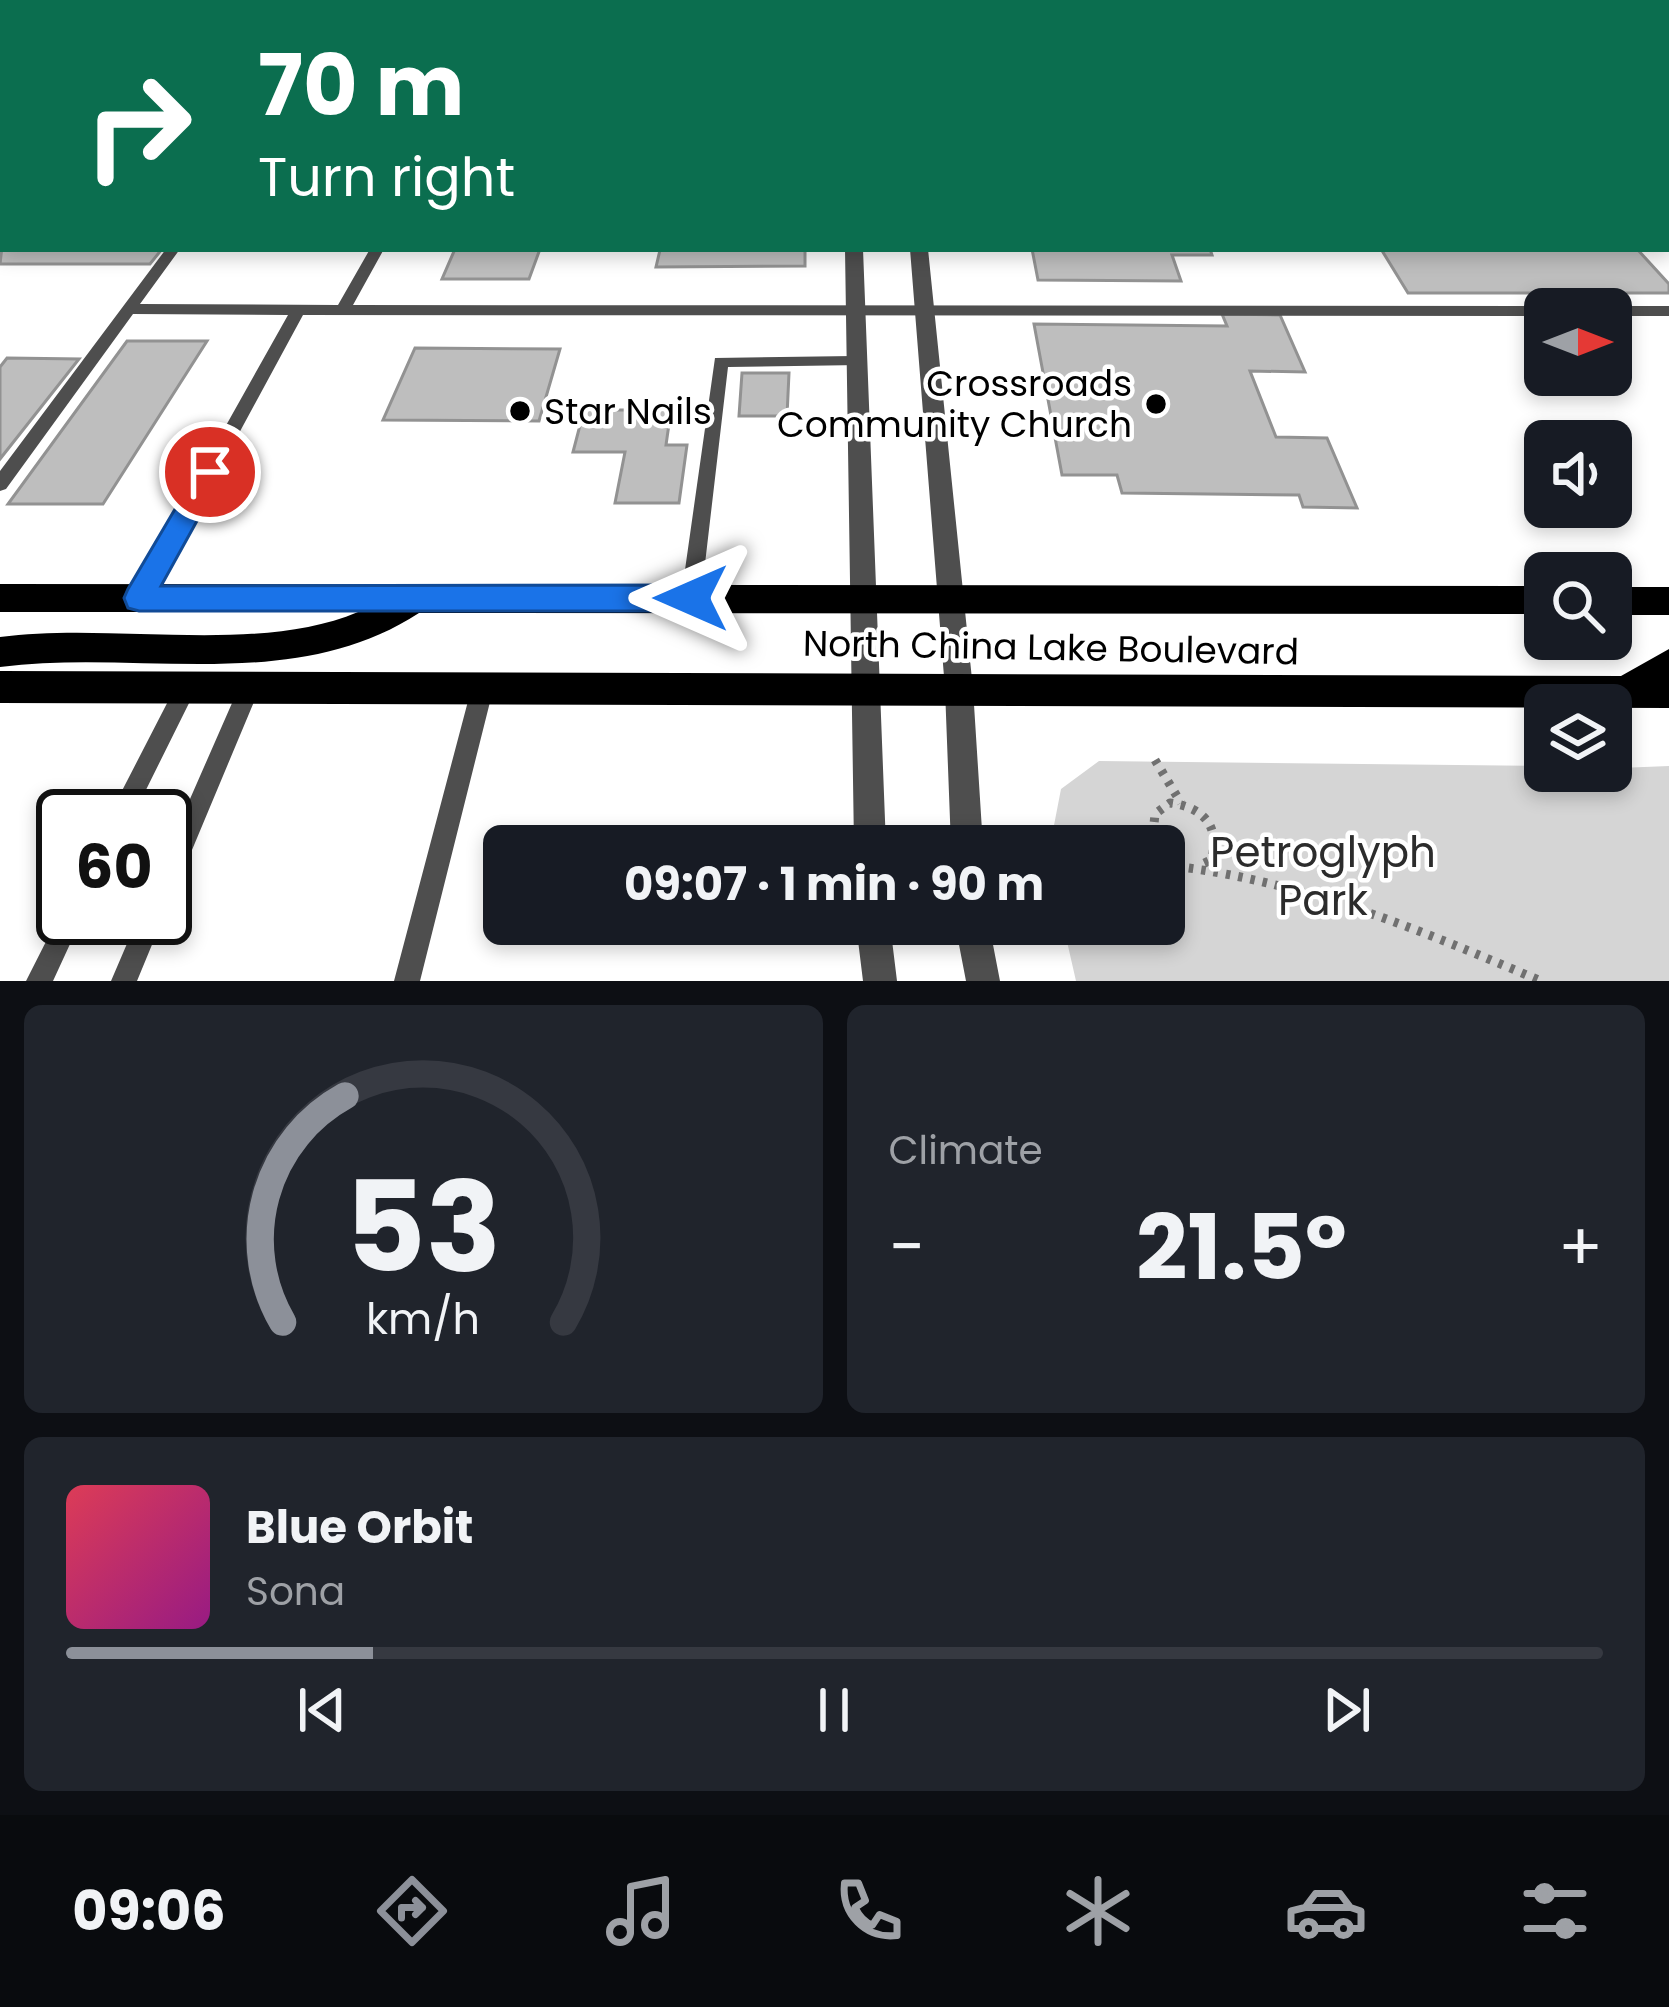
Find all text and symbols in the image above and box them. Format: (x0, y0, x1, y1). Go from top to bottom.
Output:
text: 70 m (258, 27, 464, 144)
icon: right (60, 48, 216, 204)
text: Turn right (258, 139, 515, 215)
north arrow (1524, 288, 1632, 396)
map controls (1524, 288, 1632, 792)
place label: Crossroads Community Church (777, 358, 1132, 450)
place label: Star Nails (544, 386, 712, 437)
marker: Crossroads Community Church (1143, 391, 1169, 417)
marker: Star Nails (507, 398, 533, 424)
button: sound (1524, 420, 1632, 528)
pin (159, 421, 261, 523)
icon: arrive (177, 439, 243, 505)
position arrow (628, 535, 754, 661)
button: search (1524, 552, 1632, 660)
street label: North China Lake Boulevard (802, 618, 1300, 677)
button: layers (1524, 684, 1632, 792)
speed limit sign: 60 (36, 789, 192, 945)
park label: Petroglyph Park (1210, 823, 1436, 930)
text: 09:07 · 1 min · 90 m (624, 853, 1044, 916)
text: Climate (889, 1123, 1043, 1178)
text: 53 (345, 1140, 502, 1315)
text: 21.5° (1136, 1184, 1347, 1311)
text: − (889, 1201, 925, 1293)
text: + (1558, 1201, 1603, 1293)
text: km/h (366, 1289, 480, 1349)
text: Blue Orbit (246, 1496, 473, 1559)
text: Sona (246, 1564, 345, 1619)
icon: previous (289, 1677, 355, 1743)
icon: pause (801, 1677, 867, 1743)
icon: next (1314, 1677, 1380, 1743)
icon: directions (370, 1869, 454, 1953)
icon: music (599, 1869, 683, 1953)
icon: phone (827, 1869, 911, 1953)
icon: climate (1056, 1869, 1140, 1953)
icon: car (1284, 1869, 1368, 1953)
icon: filters (1513, 1869, 1597, 1953)
text: 09:06 (72, 1873, 226, 1949)

